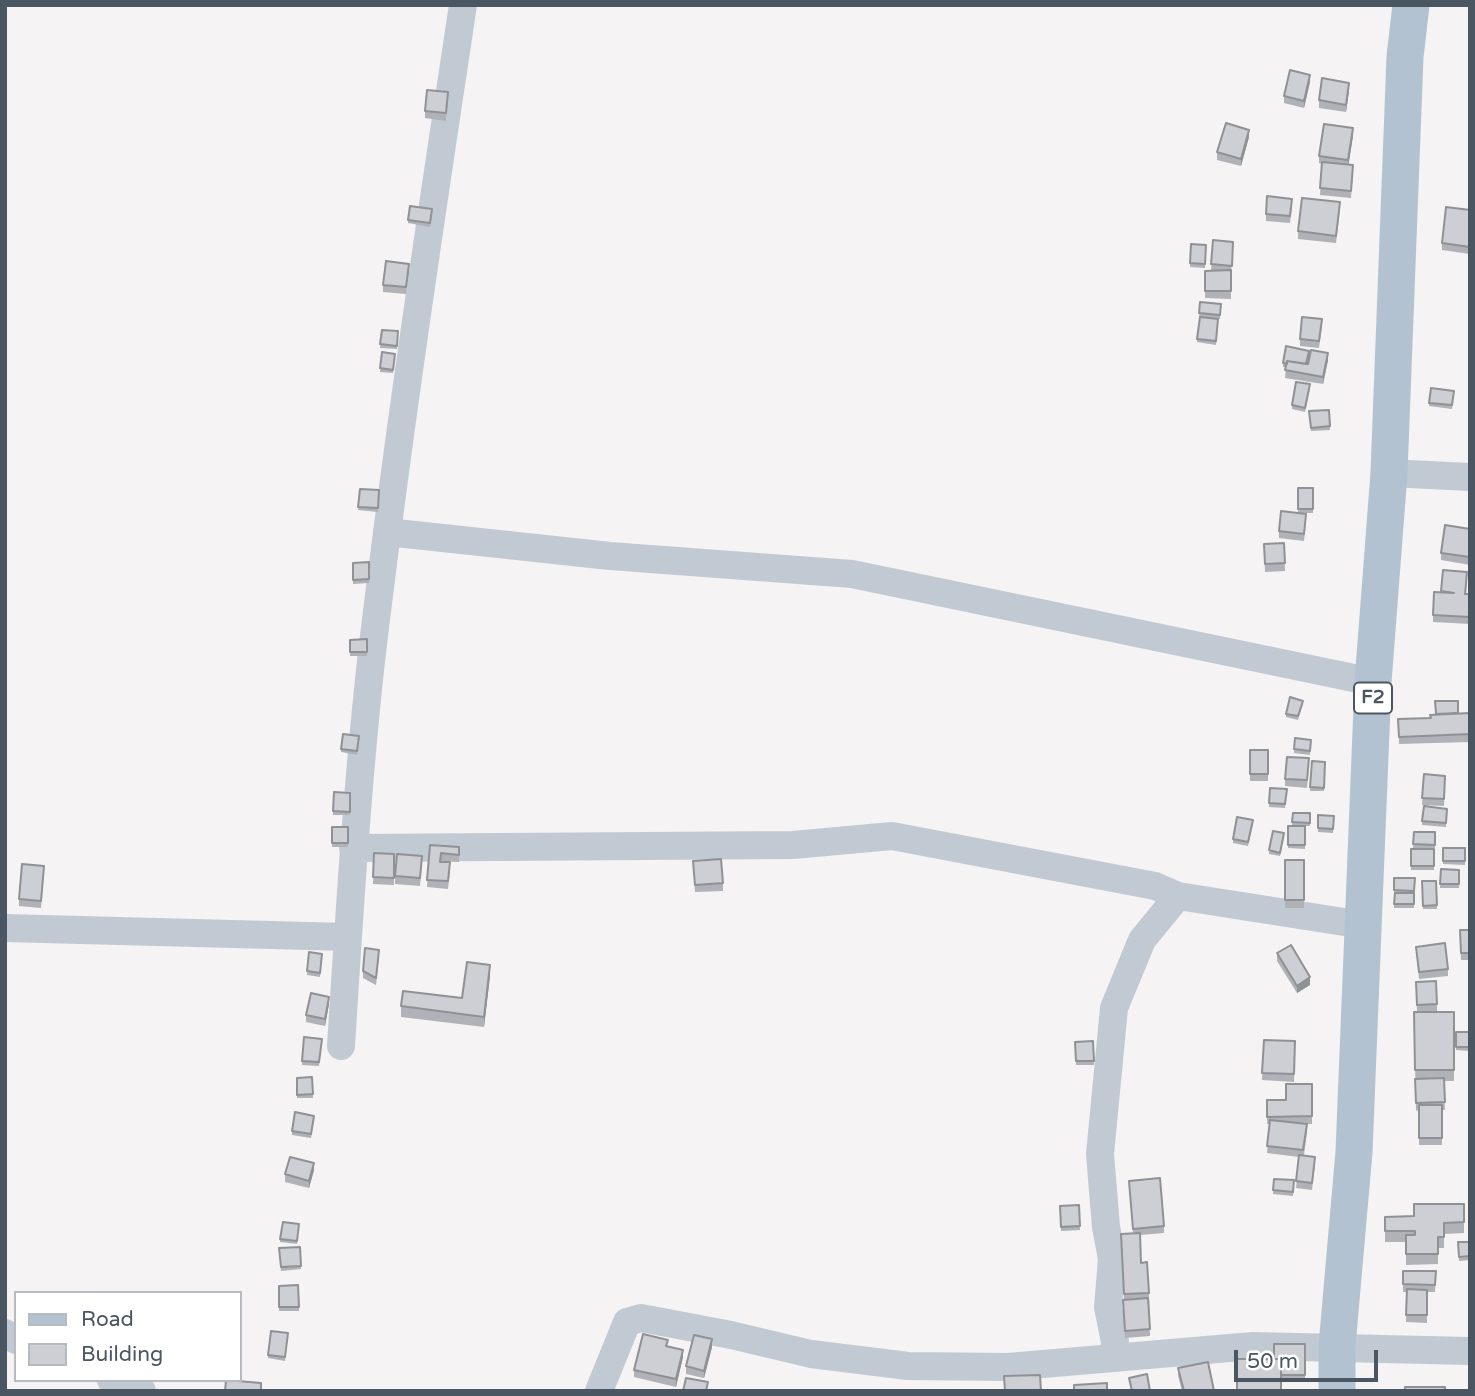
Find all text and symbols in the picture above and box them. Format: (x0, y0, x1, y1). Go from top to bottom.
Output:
road number: F2 (1354, 682, 1392, 713)
legend (14, 1291, 242, 1382)
text: Road (81, 1307, 134, 1332)
scale bar (1237, 1336, 1380, 1380)
text: Building (81, 1342, 163, 1367)
text: 50 m (1247, 1349, 1298, 1374)

